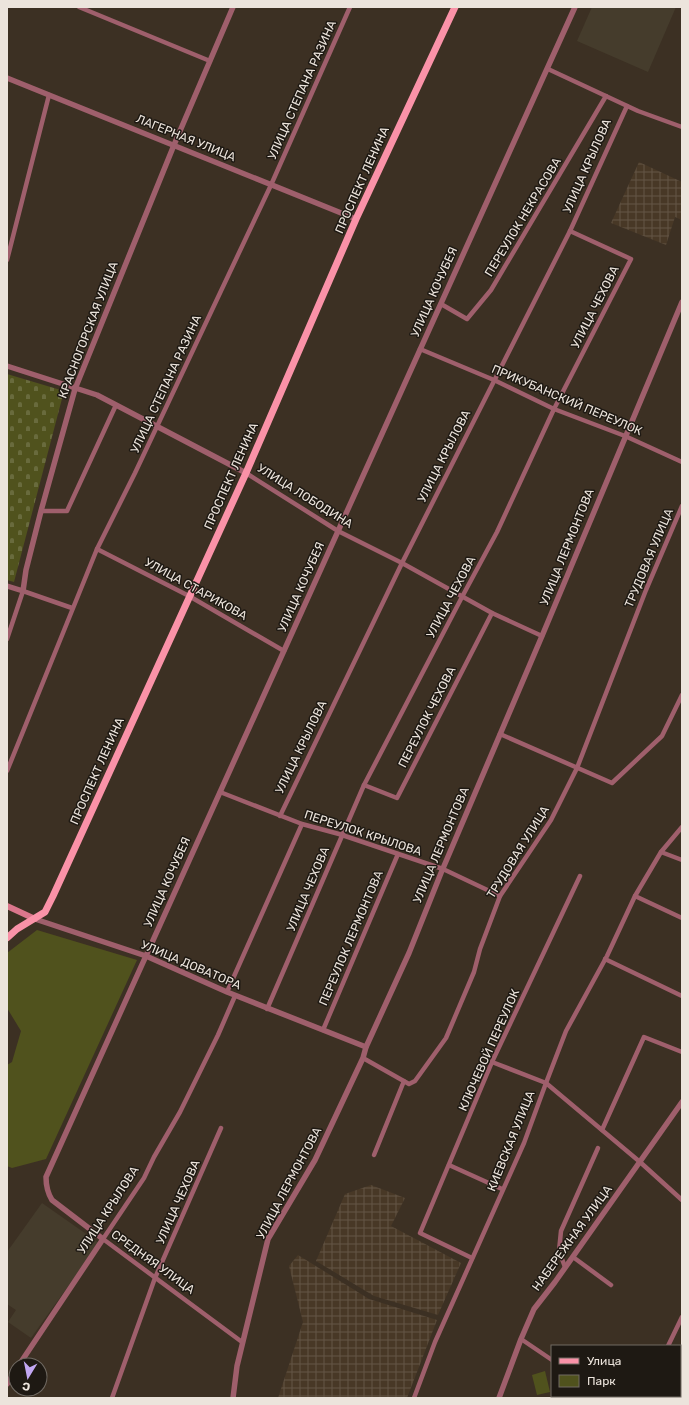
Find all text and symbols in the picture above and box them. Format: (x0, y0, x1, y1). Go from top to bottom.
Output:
street label: УЛИЦА СТЕПАНА РАЗИНА (265, 18, 339, 162)
street label: ЛАГЕРНАЯ УЛИЦА (134, 112, 238, 164)
street label: УЛИЦА КРЫЛОВА (560, 117, 614, 215)
street label: ПРОСПЕКТ ЛЕНИНА (332, 124, 392, 236)
street label: ПЕРЕУЛОК НЕКРАСОВА (482, 155, 564, 279)
street label: УЛИЦА КОЧУБЕЯ (408, 245, 460, 339)
street label: КРАСНОГОРСКАЯ УЛИЦА (55, 260, 121, 400)
street label: УЛИЦА ЧЕХОВА (568, 263, 622, 351)
street label: УЛИЦА СТЕПАНА РАЗИНА (128, 313, 204, 455)
street label: ПРИКУБАНСКИЙ ПЕРЕУЛОК (490, 362, 645, 438)
street label: УЛИЦА КРЫЛОВА (415, 407, 473, 505)
street label: ПРОСПЕКТ ЛЕНИНА (201, 420, 261, 532)
street label: УЛИЦА ЛОБОДИНА (255, 461, 355, 531)
street label: УЛИЦА ЛЕРМОНТОВА (537, 487, 597, 607)
street label: ТРУДОВАЯ УЛИЦА (622, 506, 676, 610)
street label: УЛИЦА КОЧУБЕЯ (275, 540, 327, 634)
street label: УЛИЦА ЧЕХОВА (424, 554, 478, 640)
street label: УЛИЦА СТАРИКОВА (142, 555, 250, 623)
street label: ПЕРЕУЛОК ЧЕХОВА (395, 664, 459, 770)
street label: УЛИЦА КРЫЛОВА (272, 698, 330, 796)
street label: ПРОСПЕКТ ЛЕНИНА (67, 715, 127, 827)
street label: УЛИЦА ЛЕРМОНТОВА (410, 785, 472, 905)
street label: ТРУДОВАЯ УЛИЦА (484, 803, 552, 901)
street label: ПЕРЕУЛОК КРЫЛОВА (303, 807, 423, 859)
street label: УЛИЦА КОЧУБЕЯ (141, 835, 193, 929)
street label: УЛИЦА ЧЕХОВА (284, 844, 332, 934)
street label: ПЕРЕУЛОК ЛЕРМОНТОВА (316, 868, 386, 1008)
street label: УЛИЦА ДОВАТОРА (139, 938, 243, 992)
street label: КЛЮЧЕВОЙ ПЕРЕУЛОК (456, 986, 522, 1113)
street label: КИЕВСКАЯ УЛИЦА (484, 1089, 538, 1193)
street label: УЛИЦА ЛЕРМОНТОВА (254, 1125, 324, 1241)
street label: УЛИЦА ЧЕХОВА (153, 1158, 203, 1246)
street label: УЛИЦА КРЫЛОВА (74, 1164, 142, 1256)
street label: НАБЕРЕЖНАЯ УЛИЦА (529, 1183, 615, 1293)
street label: СРЕДНЯЯ УЛИЦА (109, 1227, 197, 1297)
legend (551, 1345, 681, 1397)
text: Улица (587, 1354, 621, 1368)
north arrow (8, 1357, 48, 1397)
text: Парк (587, 1374, 616, 1388)
text: С (21, 1379, 31, 1393)

